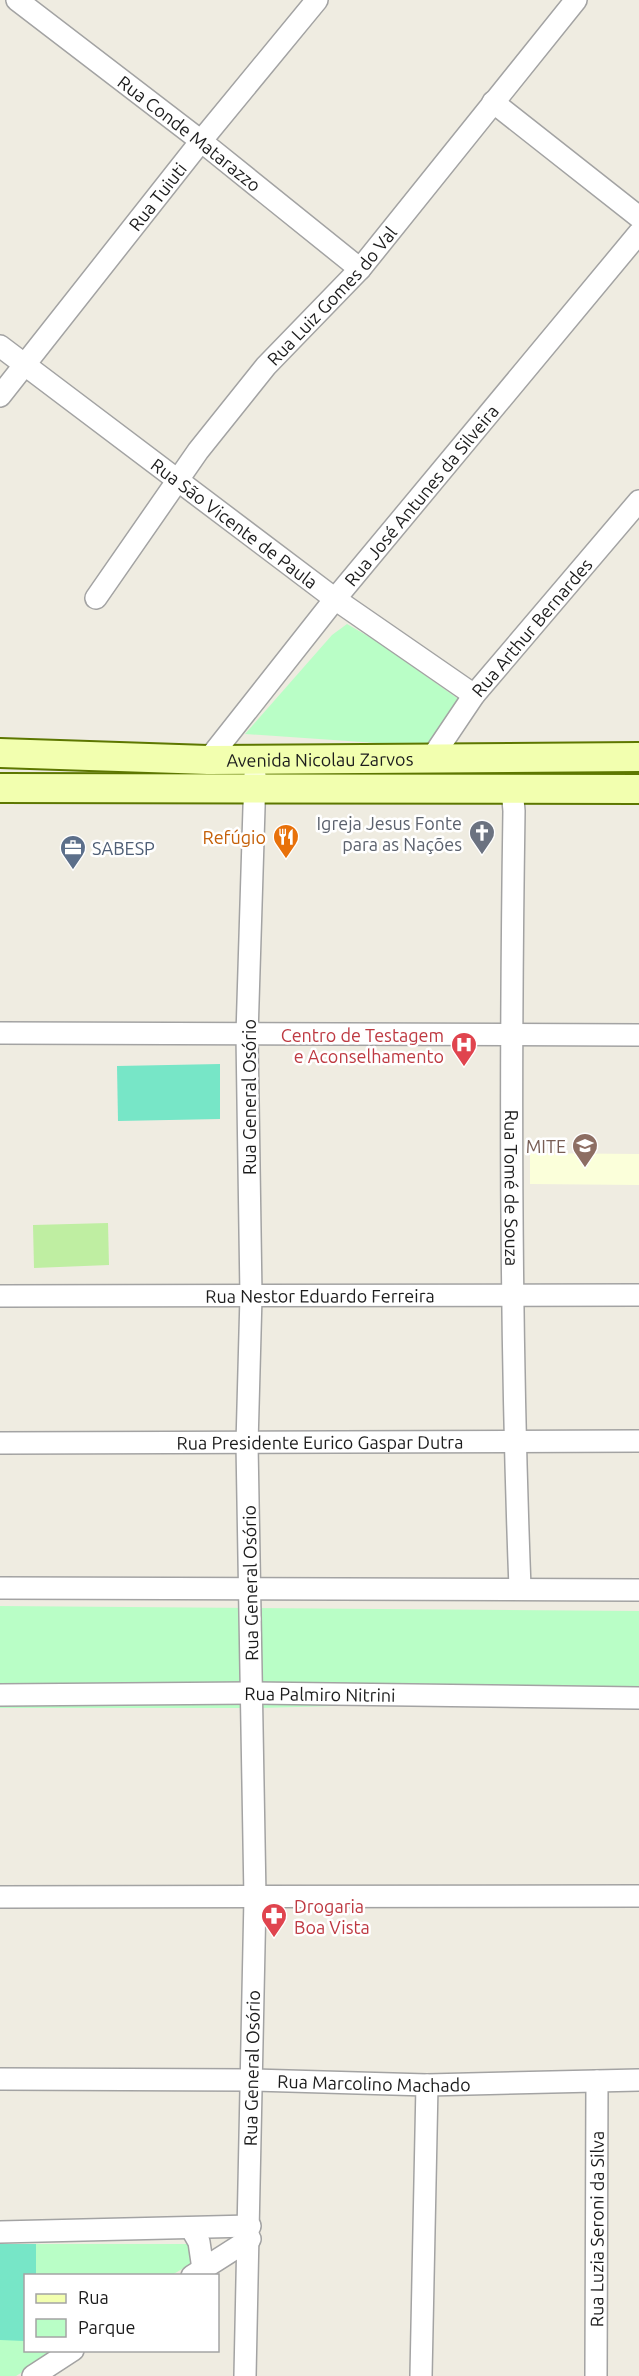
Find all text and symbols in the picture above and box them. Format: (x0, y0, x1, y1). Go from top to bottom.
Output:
street label: Rua Conde Matarazzo (114, 71, 265, 195)
street label: Rua Tuiuti (124, 159, 190, 234)
street label: Rua Luiz Gomes do Val (263, 222, 400, 369)
street label: Rua José Antunes da Silveira (340, 401, 502, 590)
street label: Rua São Vicente de Paula (148, 454, 322, 592)
street label: Rua Arthur Bernardes (467, 554, 596, 700)
street label: Avenida Nicolau Zarvos (226, 749, 414, 770)
place label: Igreja Jesus Fonte para as Nações (317, 813, 462, 854)
church icon: Igreja Jesus Fonte para as Nações (467, 818, 497, 856)
restaurant icon: Refúgio (271, 822, 301, 860)
place label: Refúgio (202, 827, 266, 847)
office icon: SABESP (58, 833, 88, 871)
place label: SABESP (92, 838, 155, 858)
street label: Rua General Osório (239, 1019, 259, 1175)
place label: Centro de Testagem e Aconselhamento (281, 1025, 444, 1066)
hospital icon: Centro de Testagem e Aconselhamento (449, 1030, 479, 1068)
street label: Rua Tomé de Souza (502, 1110, 522, 1266)
school or university icon: MITE (570, 1131, 600, 1169)
place label: MITE (526, 1136, 566, 1156)
street label: Rua Nestor Eduardo Ferreira (205, 1285, 435, 1306)
street label: Rua Presidente Eurico Gaspar Dutra (177, 1432, 463, 1452)
street label: Rua General Osório (239, 1505, 261, 1661)
street label: Rua Palmiro Nitrini (244, 1683, 396, 1705)
place label: Drogaria Boa Vista (294, 1896, 370, 1937)
pharmacy icon: Drogaria Boa Vista (259, 1901, 289, 1939)
street label: Rua General Osório (240, 1990, 263, 2146)
street label: Rua Marcolino Machado (277, 2071, 471, 2095)
street label: Rua Luzia Seroni da Silva (586, 2131, 607, 2327)
legend (24, 2274, 219, 2352)
text: Rua (78, 2287, 109, 2307)
text: Parque (78, 2317, 135, 2337)

